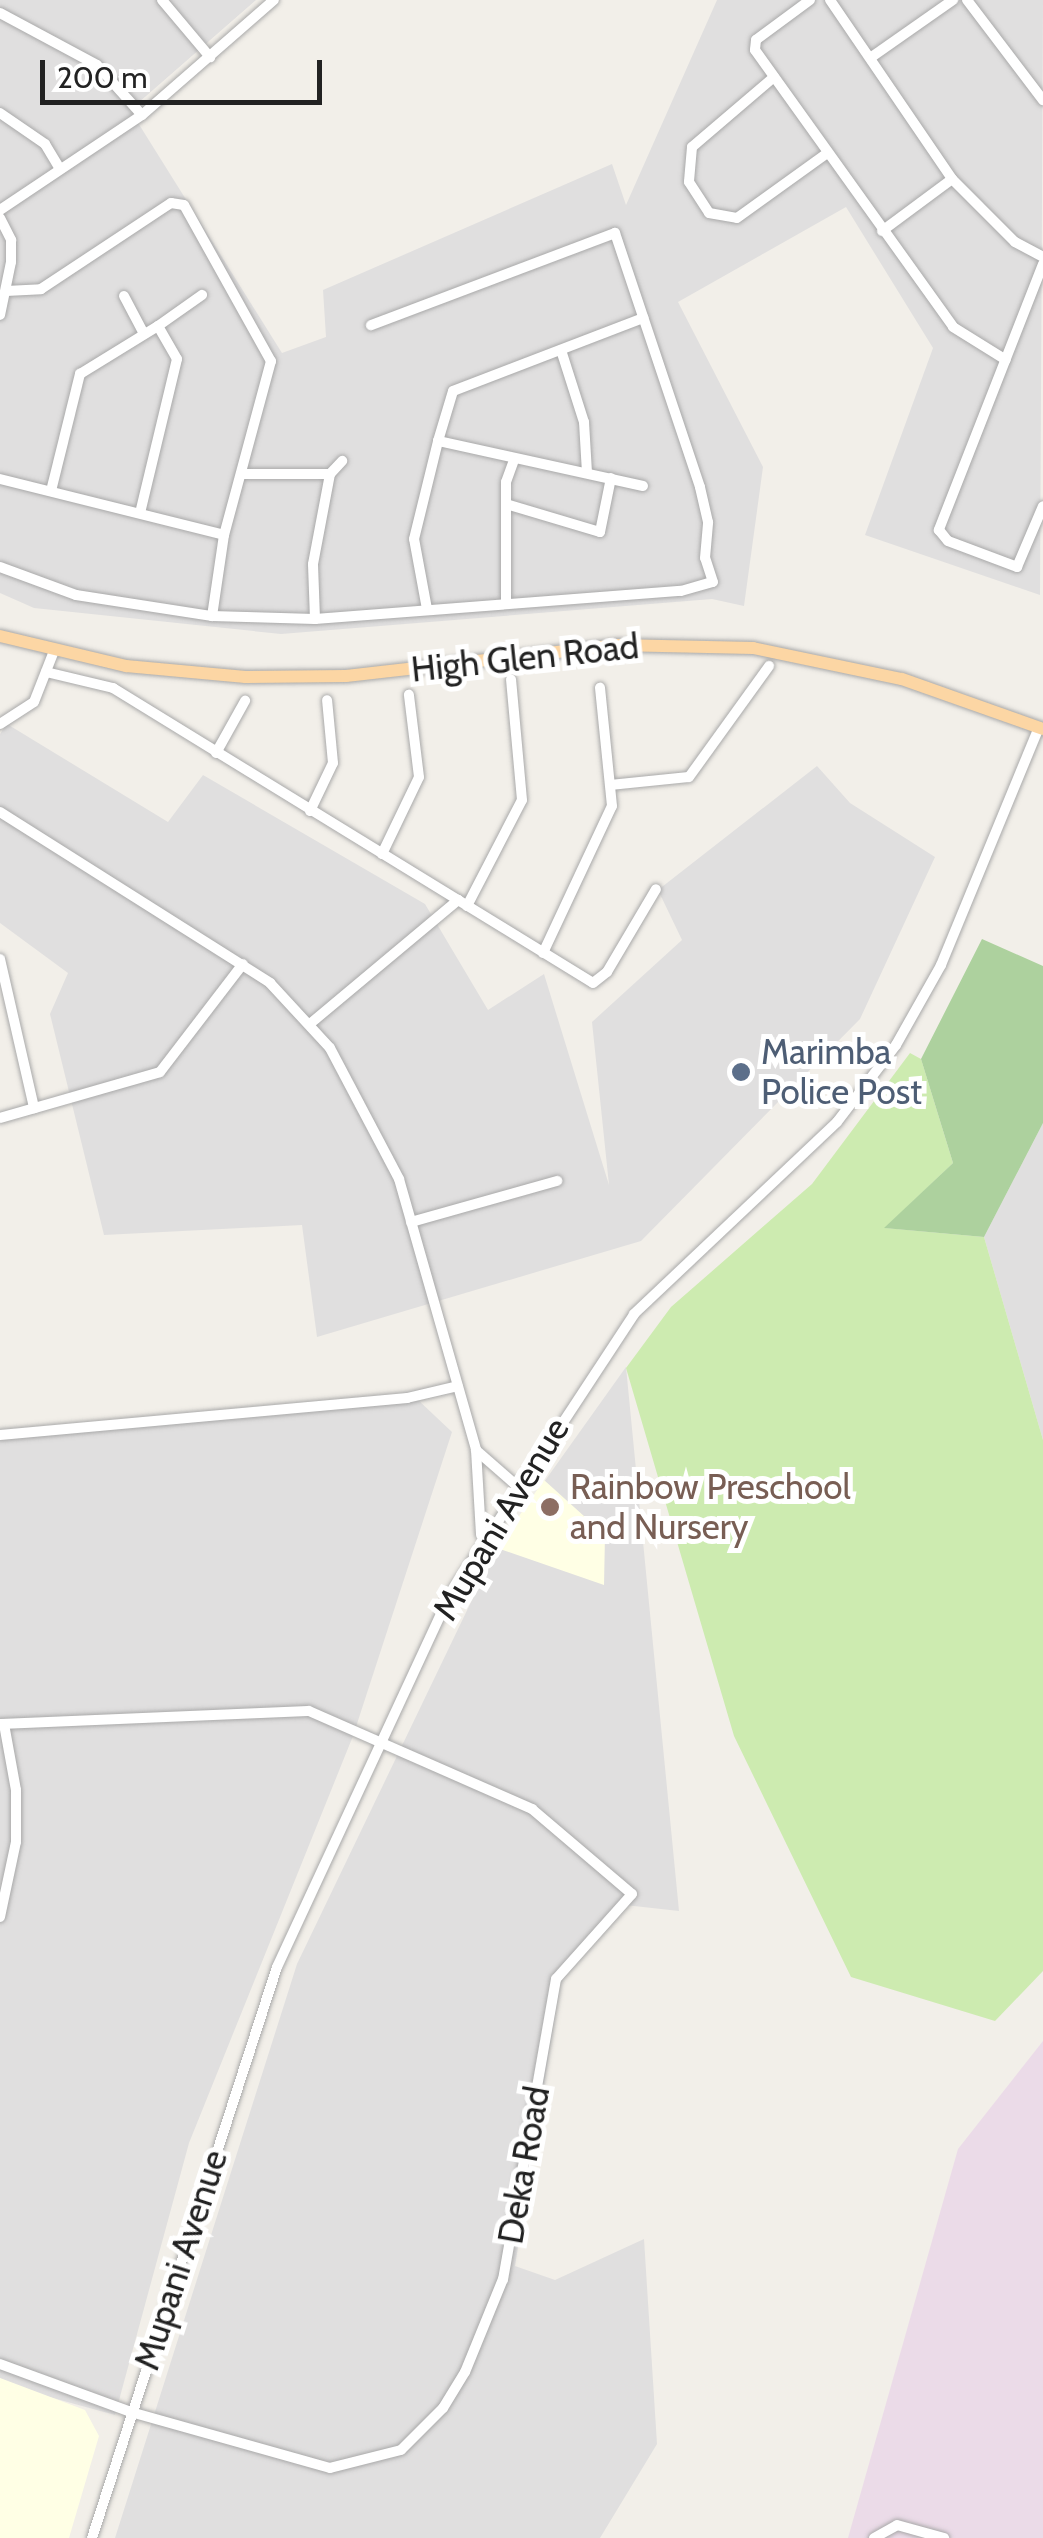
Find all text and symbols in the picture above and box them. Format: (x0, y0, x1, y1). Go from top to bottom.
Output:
scale bar (45, 40, 328, 102)
text: 200 m (57, 59, 148, 96)
street label: High Glen Road (409, 625, 641, 691)
place label: Marimba Police Post (761, 1031, 922, 1113)
marker: Marimba Police Post (730, 1061, 752, 1083)
street label: Mupani Avenue (424, 1410, 578, 1628)
place label: Rainbow Preschool and Nursery (570, 1466, 851, 1548)
marker: Rainbow Preschool and Nursery (539, 1496, 561, 1518)
street label: Deka Road (489, 2083, 559, 2247)
street label: Mupani Avenue (126, 2145, 236, 2375)

